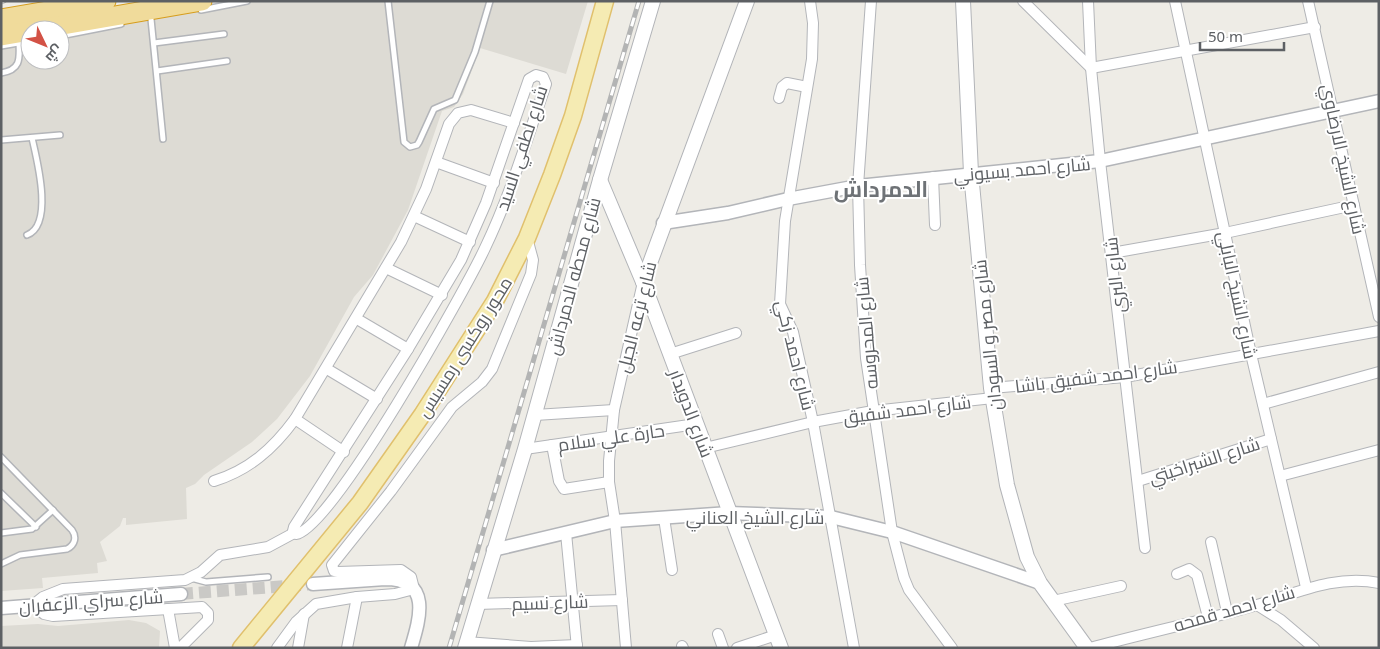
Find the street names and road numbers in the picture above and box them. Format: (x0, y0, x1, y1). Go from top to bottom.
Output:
street label: شارع لطفي السيد (489, 82, 555, 215)
street label: شارع الشيخ الارضاوي (1313, 82, 1372, 237)
street label: شارع احمد بسيوني (952, 151, 1092, 190)
street label: شارع محطه الدمرداش (540, 195, 607, 358)
street label: شارع الشيخ البابلي (1210, 229, 1263, 362)
street label: شارع البري (1098, 236, 1133, 314)
street label: شارع مصر و السودان (967, 258, 1008, 412)
street label: شارع ترعه الجبل (611, 259, 662, 375)
street label: محور روكسى رمسيس (411, 272, 517, 422)
street label: شارع المحروسه (849, 276, 884, 390)
street label: شارع احمد زكي (768, 297, 821, 413)
street label: شارع احمد شفيق باشا (1013, 354, 1179, 399)
street label: شارع الدويدار (663, 364, 720, 461)
street label: شارع احمد شفيق (842, 389, 972, 430)
street label: حارة علي سلام (556, 418, 666, 459)
street label: شارع الشبراخيتي (1145, 431, 1264, 492)
street label: شارع الشيخ العناني (686, 505, 824, 532)
street label: شارع احمد قمحه (1171, 579, 1298, 638)
street label: شارع سراي الزعفران (18, 584, 164, 621)
street label: شارع نسيم (511, 589, 589, 616)

